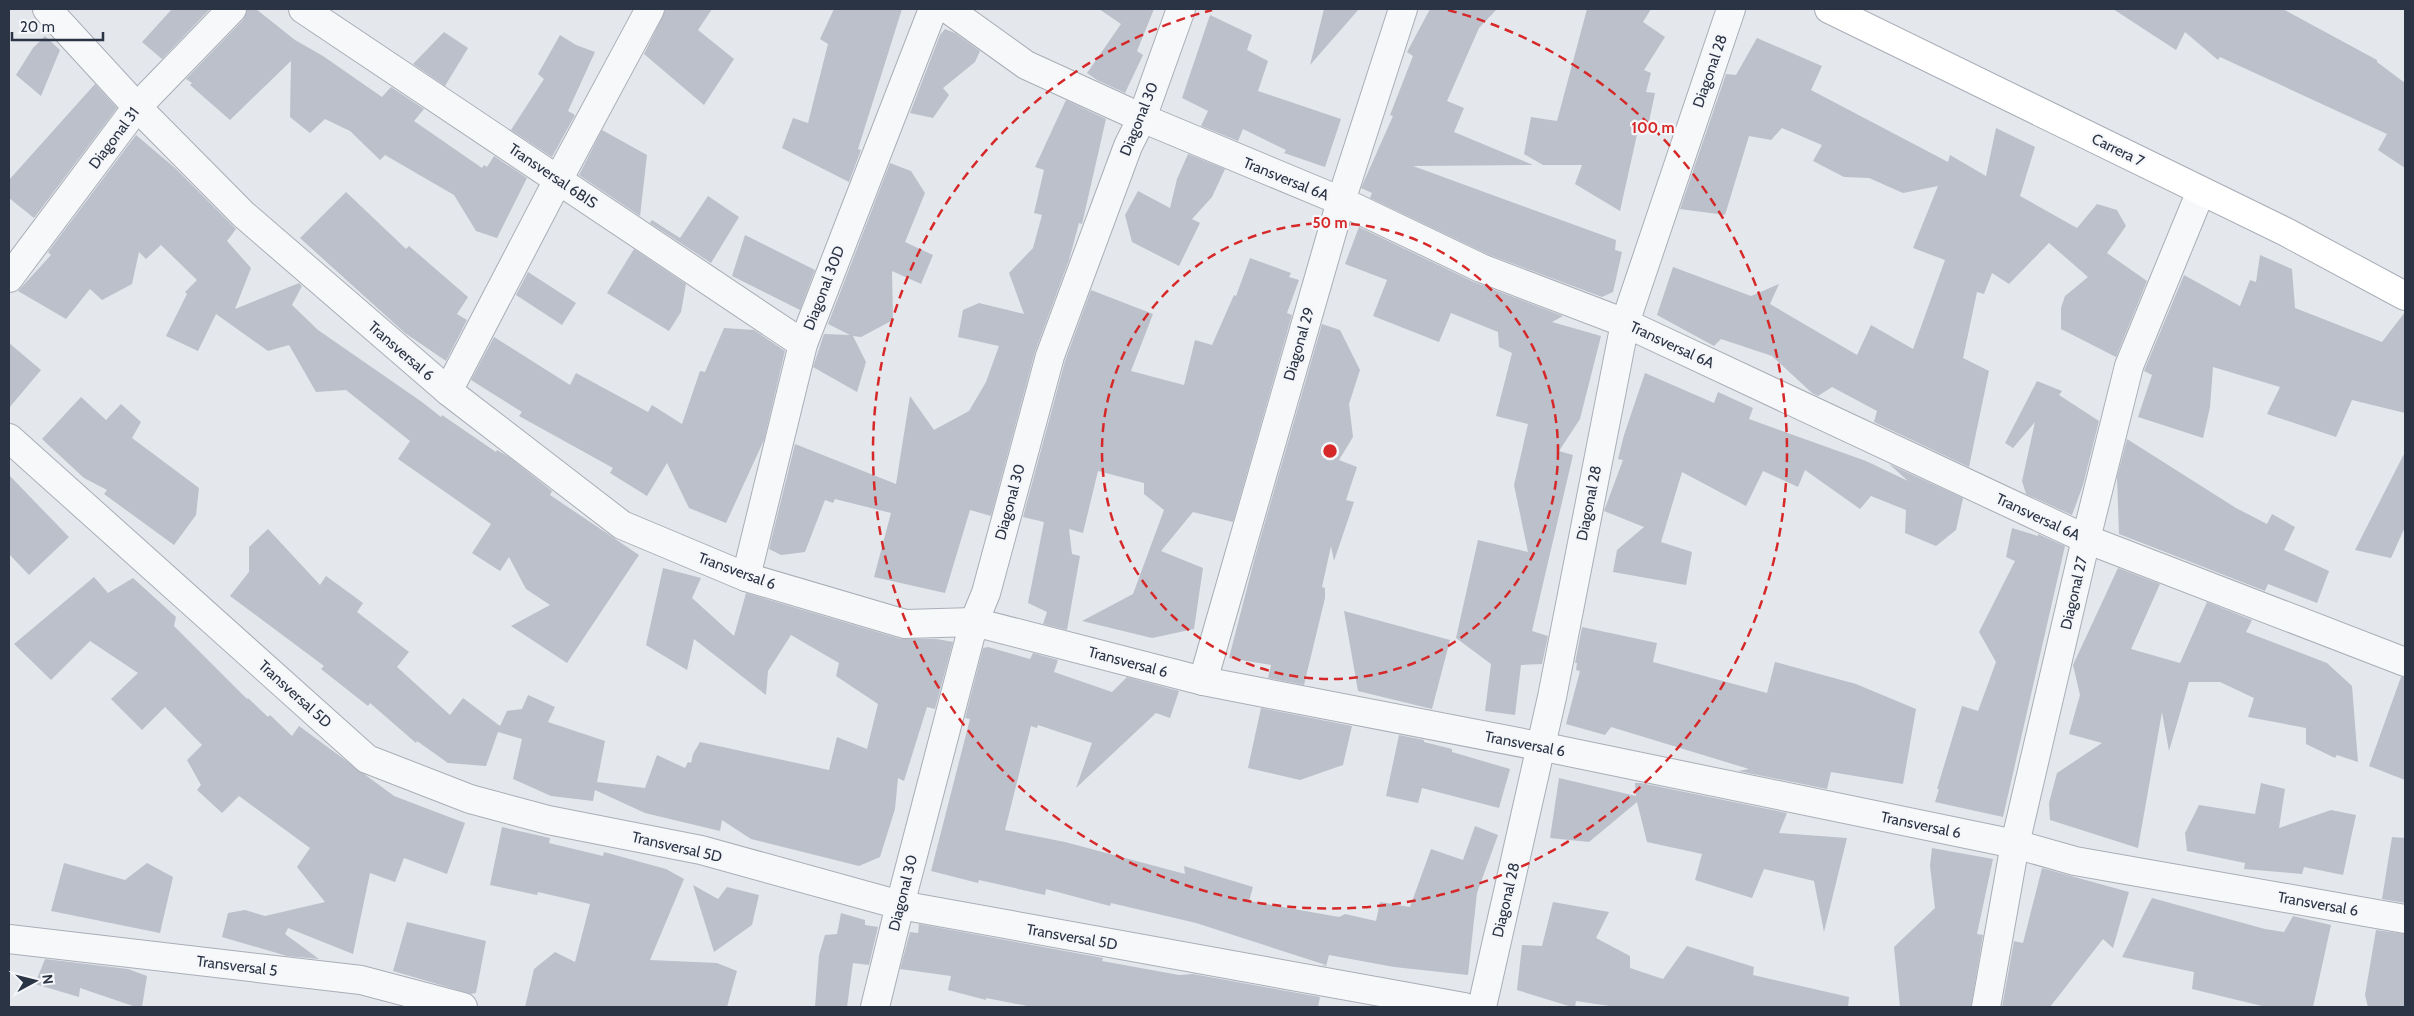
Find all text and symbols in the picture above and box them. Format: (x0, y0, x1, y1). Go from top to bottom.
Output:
scale bar (12, 10, 104, 42)
text: 20 m (20, 18, 55, 36)
street label: Diagonal 28 (1689, 32, 1731, 110)
street label: Diagonal 30 (1116, 79, 1162, 159)
street label: Diagonal 31 (85, 104, 143, 172)
text: 100 m (1631, 119, 1675, 137)
street label: Carrera 7 (2089, 130, 2148, 171)
street label: Transversal 6BIS (505, 140, 601, 212)
street label: Transversal 6A (1241, 154, 1332, 205)
text: 50 m (1312, 214, 1348, 232)
street label: Diagonal 30D (800, 243, 848, 333)
street label: Diagonal 29 (1280, 305, 1318, 383)
street label: Transversal 6 (364, 317, 438, 385)
street label: Transversal 6A (1627, 318, 1718, 373)
centre of rings (1321, 442, 1339, 460)
street label: Diagonal 30 (991, 462, 1029, 542)
street label: Diagonal 28 (1573, 464, 1605, 542)
street label: Transversal 6A (1993, 490, 2084, 545)
street label: Transversal 6 (696, 549, 778, 593)
street label: Diagonal 27 (2057, 554, 2091, 631)
street label: Transversal 6 (1086, 643, 1170, 681)
street label: Transversal 5D (255, 656, 335, 732)
street label: Transversal 6 (1483, 727, 1567, 761)
street label: Transversal 6 (1879, 808, 1963, 842)
street label: Transversal 5D (630, 828, 724, 866)
street label: Diagonal 30 (885, 853, 921, 933)
street label: Diagonal 28 (1489, 861, 1523, 939)
street label: Transversal 6 (2276, 888, 2360, 920)
street label: Transversal 5D (1025, 920, 1119, 954)
street label: Transversal 5 (196, 952, 278, 980)
north arrow (10, 956, 60, 1006)
text: N (38, 973, 57, 985)

